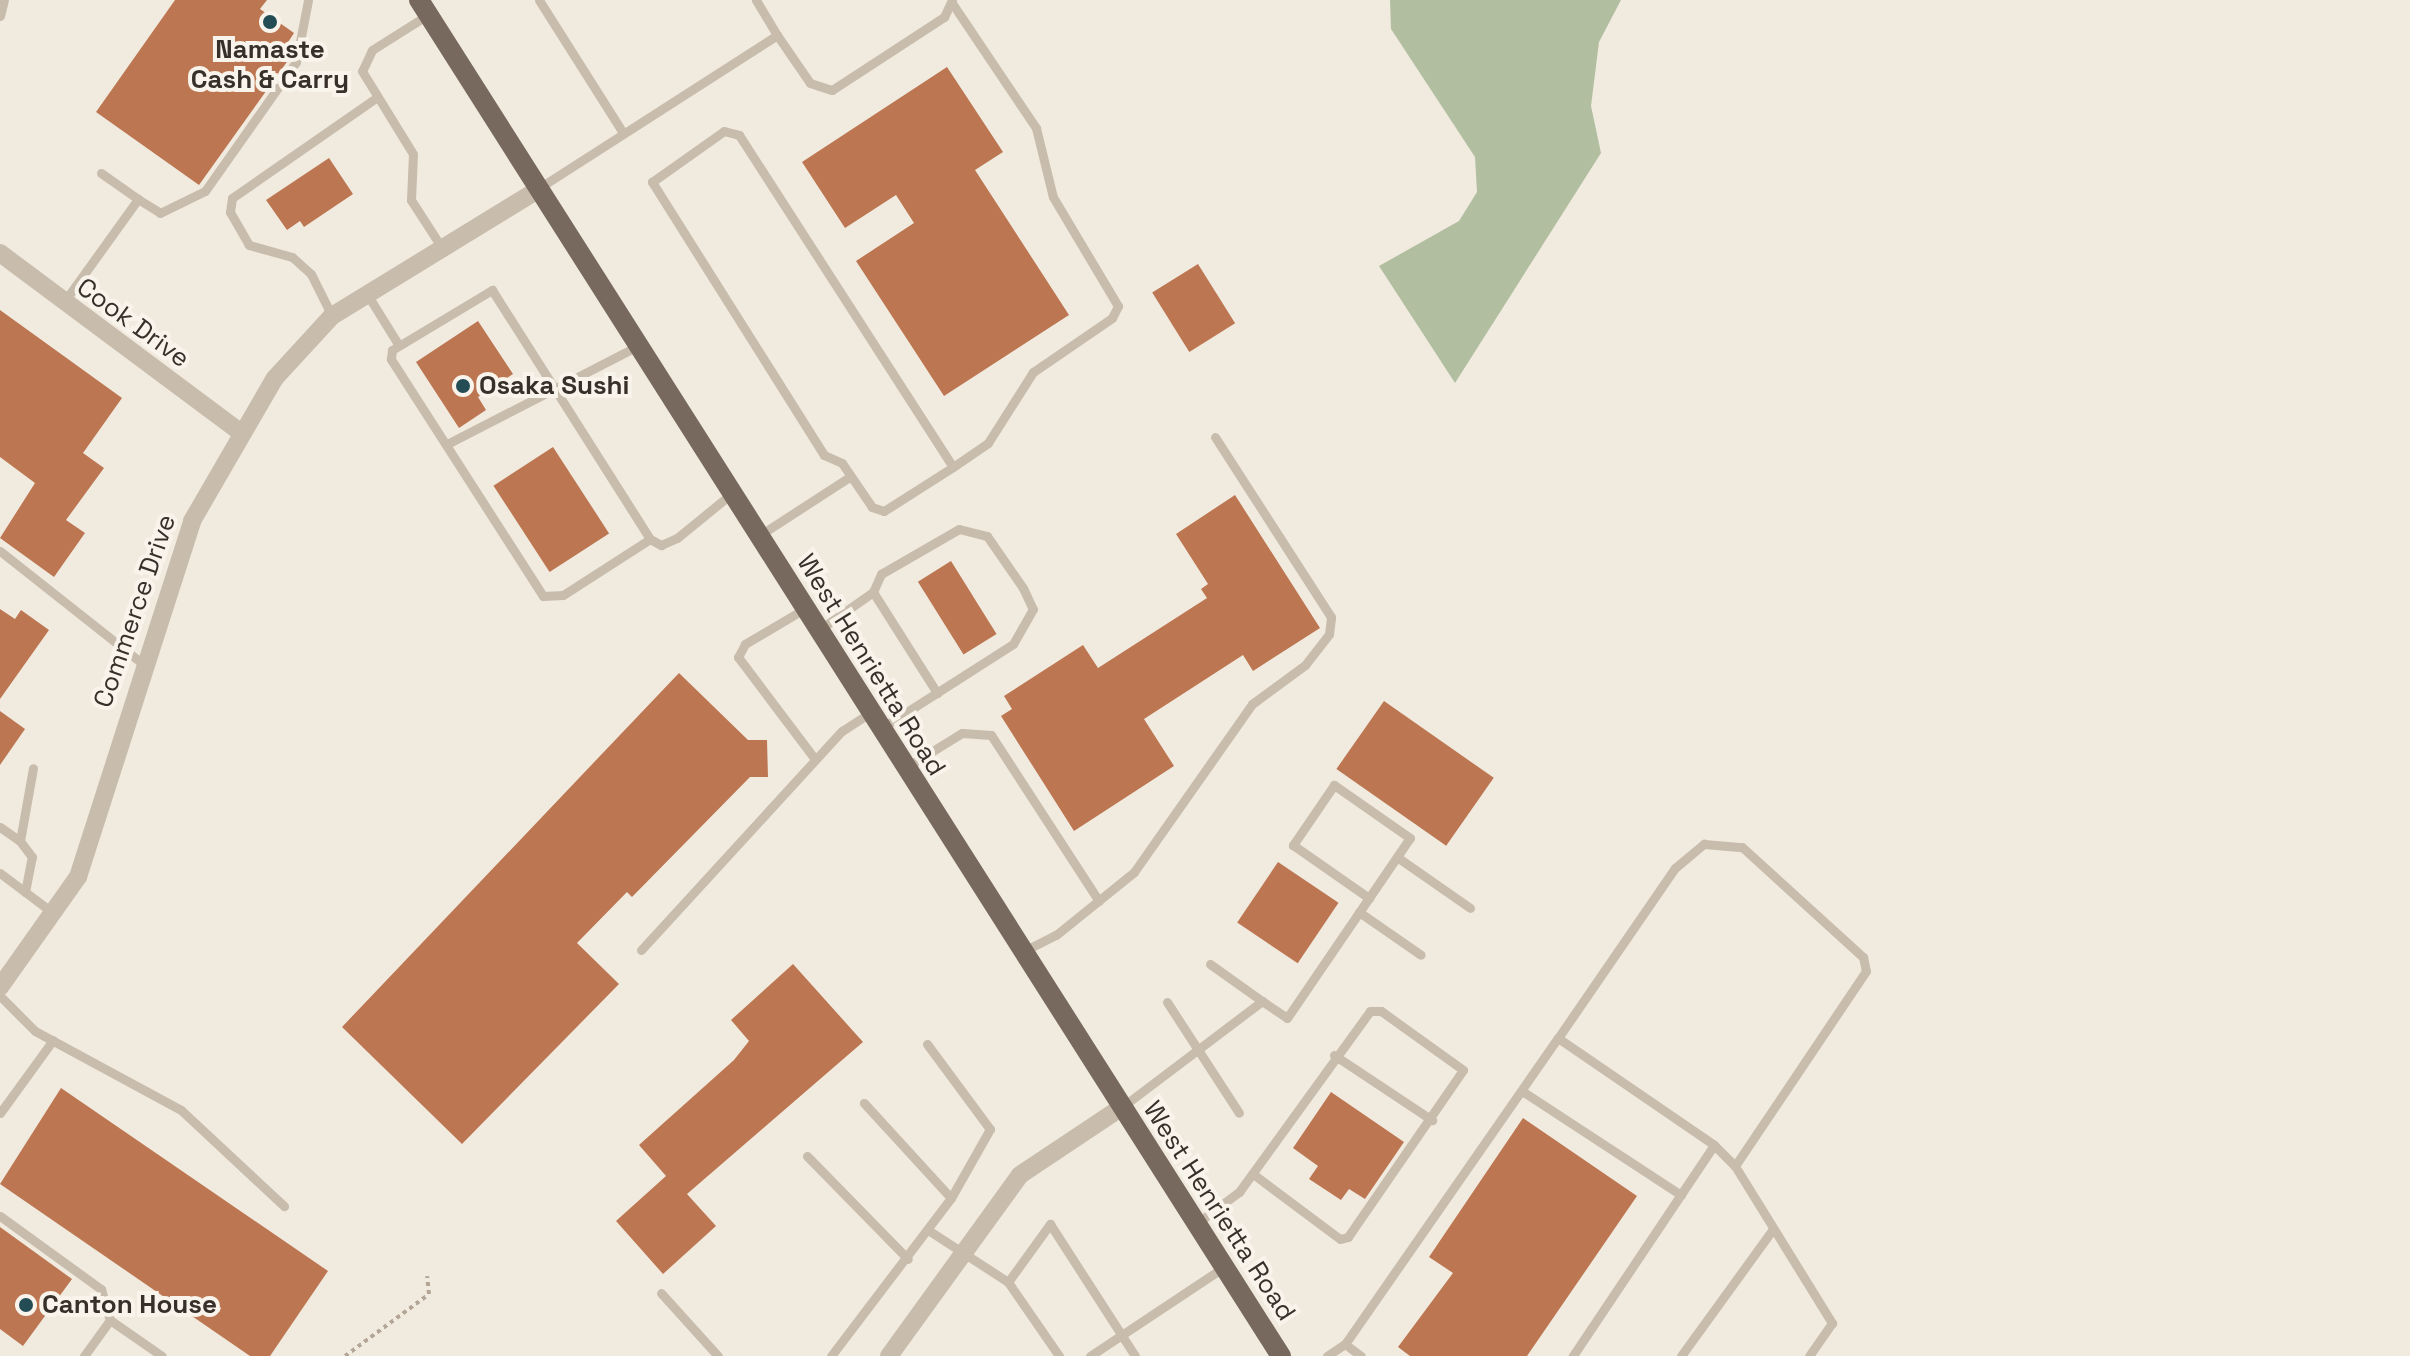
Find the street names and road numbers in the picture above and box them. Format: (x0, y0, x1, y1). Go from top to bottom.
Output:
street label: Cook Drive (71, 272, 195, 374)
street label: Commerce Drive (87, 510, 183, 712)
street label: West Henrietta Road (790, 548, 952, 782)
street label: West Henrietta Road (1136, 1095, 1302, 1327)

